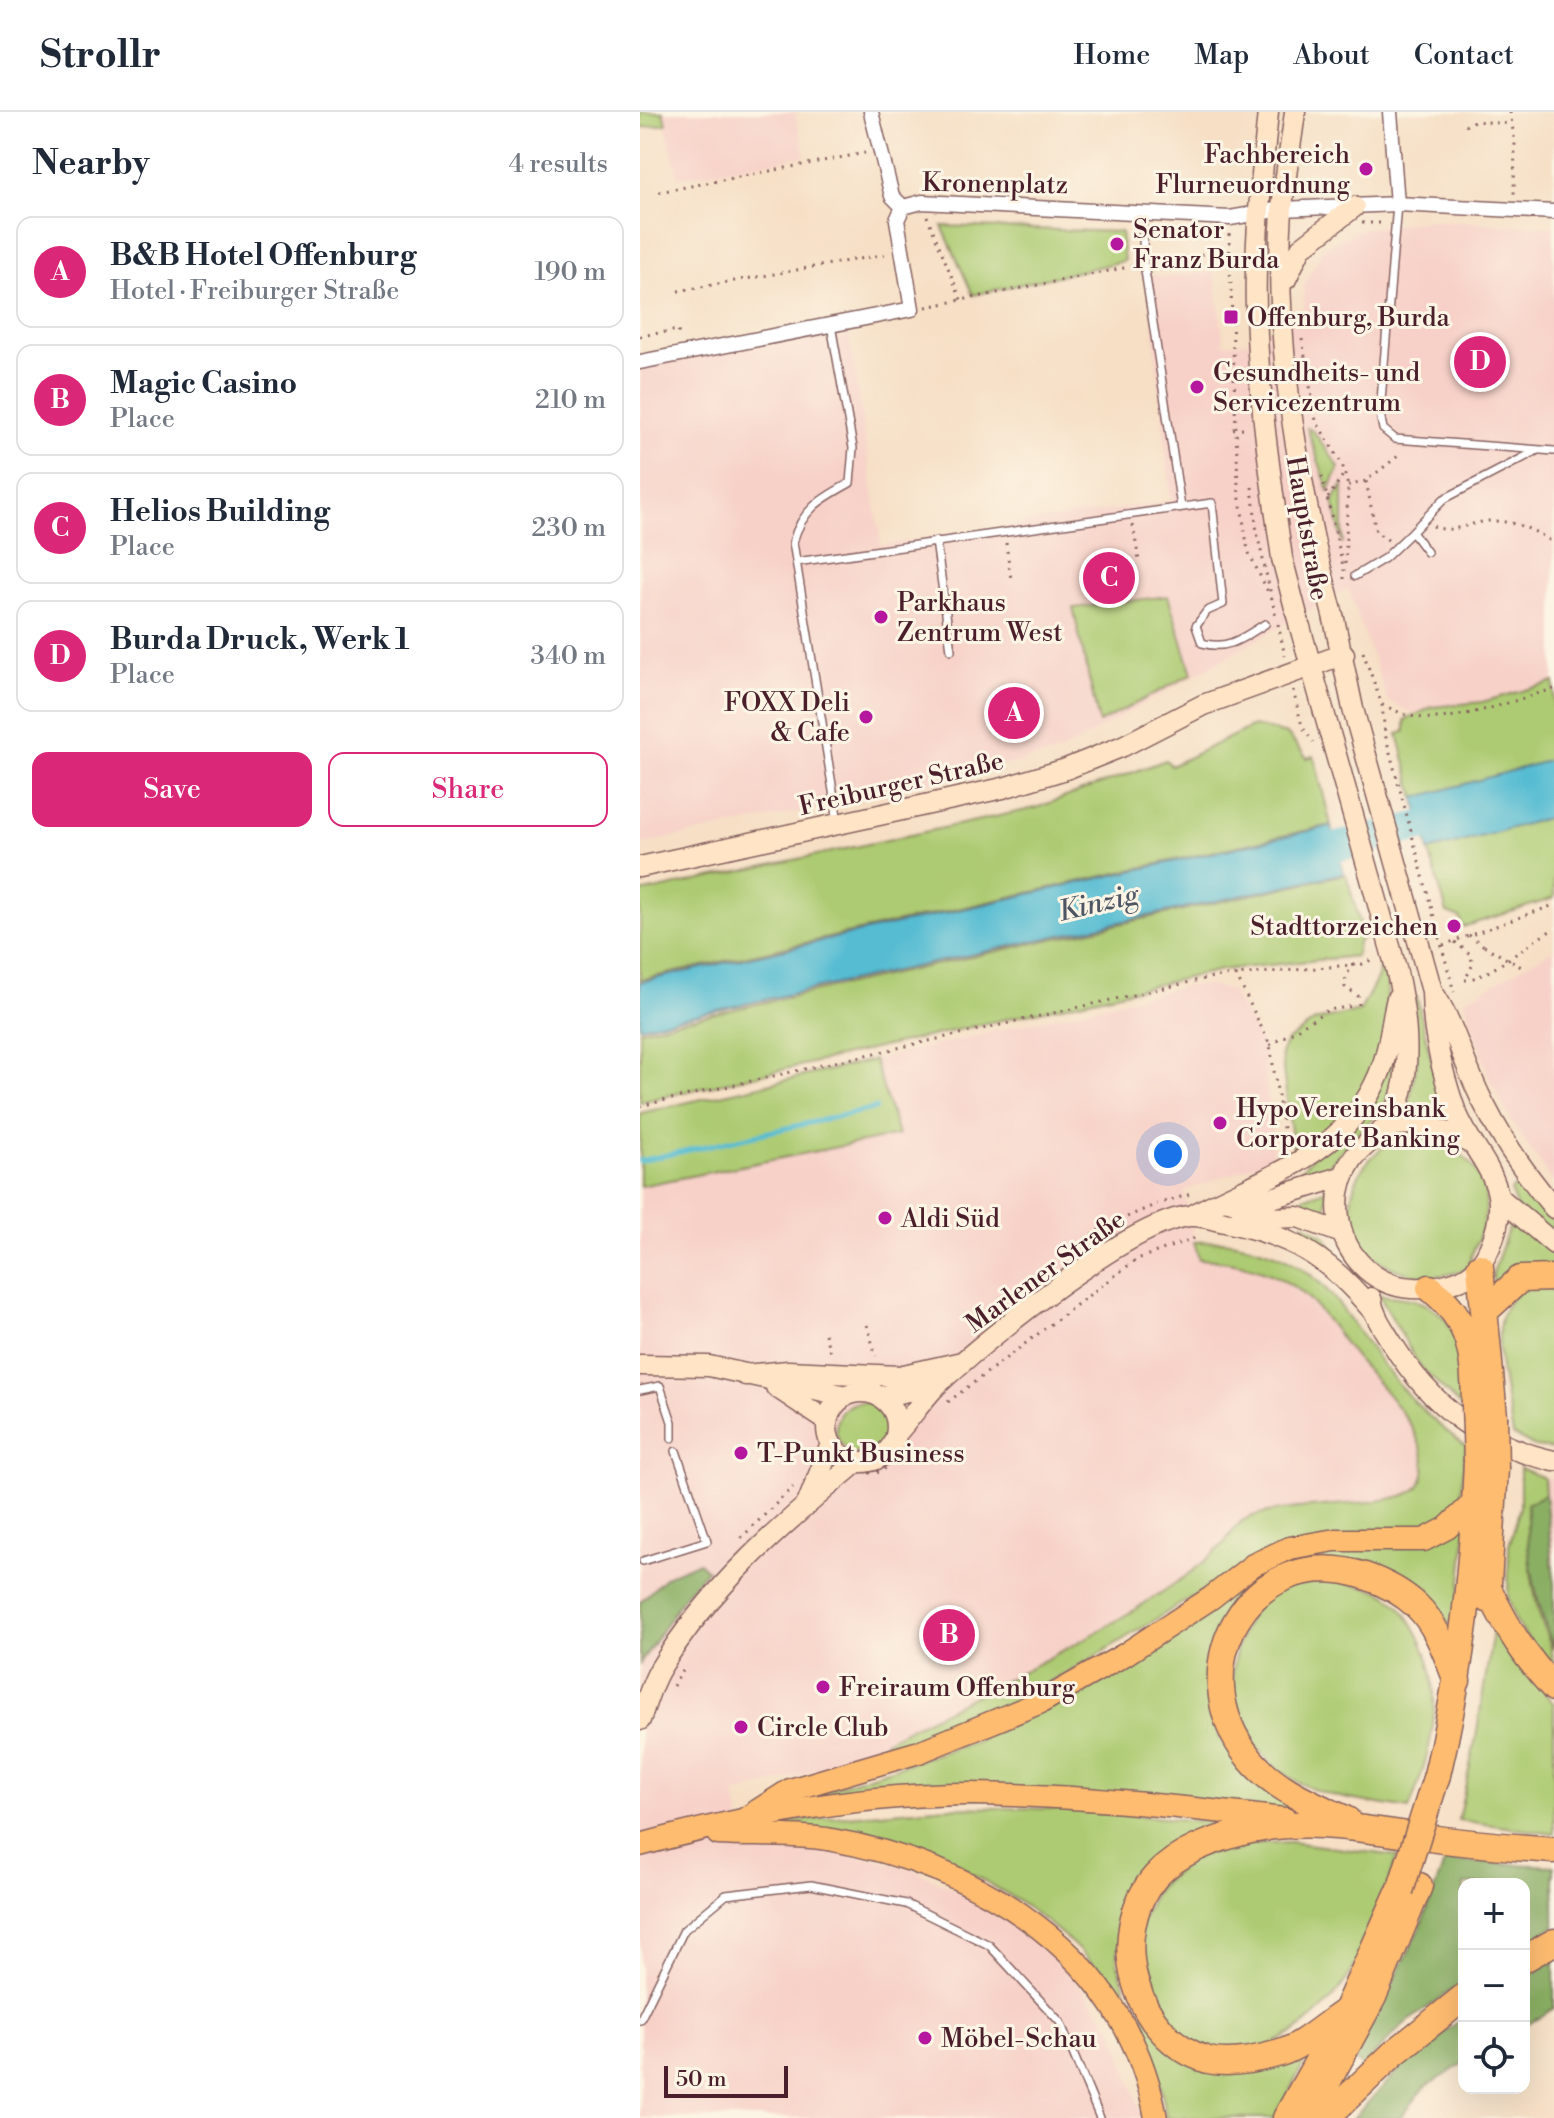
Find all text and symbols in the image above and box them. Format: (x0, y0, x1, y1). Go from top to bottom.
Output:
text: Strollr (40, 32, 161, 79)
text: Home (1074, 38, 1150, 73)
text: Map (1194, 38, 1249, 73)
text: About (1293, 38, 1370, 73)
text: Contact (1414, 38, 1514, 73)
place label: Fachbereich Flurneuordnung (1156, 139, 1351, 201)
text: Nearby (32, 143, 150, 185)
text: 4 results (509, 148, 608, 180)
marker: Fachbereich Flurneuordnung (1357, 160, 1375, 178)
street label: Kronenplatz (922, 167, 1068, 201)
place label: Senator Franz Burda (1133, 214, 1280, 276)
marker: Senator Franz Burda (1108, 235, 1126, 253)
text: B&B Hotel Offenburg (110, 237, 416, 275)
text: A (51, 256, 69, 288)
text: 190 m (535, 256, 606, 288)
text: Hotel · Freiburger Straße (110, 275, 399, 307)
place label: Offenburg, Burda (1247, 302, 1451, 334)
marker: Offenburg, Burda (1222, 308, 1240, 326)
pin: D (1454, 332, 1506, 392)
place label: Gesundheits- und Servicezentrum (1213, 357, 1420, 419)
text: Magic Casino (110, 365, 297, 403)
marker: Gesundheits- und Servicezentrum (1188, 378, 1206, 396)
text: B (50, 384, 70, 416)
text: 210 m (535, 384, 606, 416)
text: Place (110, 403, 175, 435)
street label: Hauptstraße (1279, 454, 1335, 603)
text: Helios Building (110, 493, 330, 531)
text: C (51, 512, 69, 544)
text: 230 m (531, 512, 606, 544)
text: Place (110, 531, 175, 563)
pin: C (1083, 548, 1135, 608)
place label: Parkhaus Zentrum West (897, 587, 1063, 649)
marker: Parkhaus Zentrum West (872, 608, 890, 626)
text: Burda Druck, Werk 1 (110, 621, 409, 659)
text: D (50, 640, 70, 672)
text: 340 m (530, 640, 606, 672)
text: Place (110, 659, 175, 691)
pin: A (988, 683, 1040, 743)
place label: FOXX Deli & Cafe (724, 687, 850, 749)
marker: FOXX Deli & Cafe (857, 708, 875, 726)
street label: Freiburger Straße (796, 745, 1007, 823)
button: Save (32, 752, 312, 827)
button: Share (328, 752, 608, 827)
water label: Kinzig (1055, 877, 1143, 930)
place label: Stadttorzeichen (1250, 911, 1438, 943)
marker: Stadttorzeichen (1445, 917, 1463, 935)
place label: HypoVereinsbank Corporate Banking (1236, 1093, 1460, 1155)
marker: HypoVereinsbank Corporate Banking (1211, 1114, 1229, 1132)
your location (1148, 1134, 1188, 1174)
place label: Aldi Süd (900, 1203, 1000, 1235)
street label: Marlener Straße (960, 1203, 1131, 1340)
marker: Aldi Süd (876, 1209, 894, 1227)
place label: T-Punkt Business (757, 1438, 965, 1470)
marker: T-Punkt Business (732, 1444, 750, 1462)
pin: B (923, 1605, 975, 1665)
place label: Freiraum Offenburg (839, 1672, 1076, 1704)
marker: Freiraum Offenburg (814, 1678, 832, 1696)
place label: Circle Club (757, 1712, 889, 1744)
marker: Circle Club (732, 1718, 750, 1736)
map controls (1458, 1878, 1530, 2094)
button: + (1458, 1878, 1530, 1950)
button: − (1458, 1950, 1530, 2022)
button: locate (1458, 2022, 1530, 2094)
place label: Möbel-Schau (941, 2023, 1097, 2055)
marker: Möbel-Schau (916, 2029, 934, 2047)
scale bar (664, 2062, 788, 2098)
text: 50 m (676, 2066, 727, 2093)

